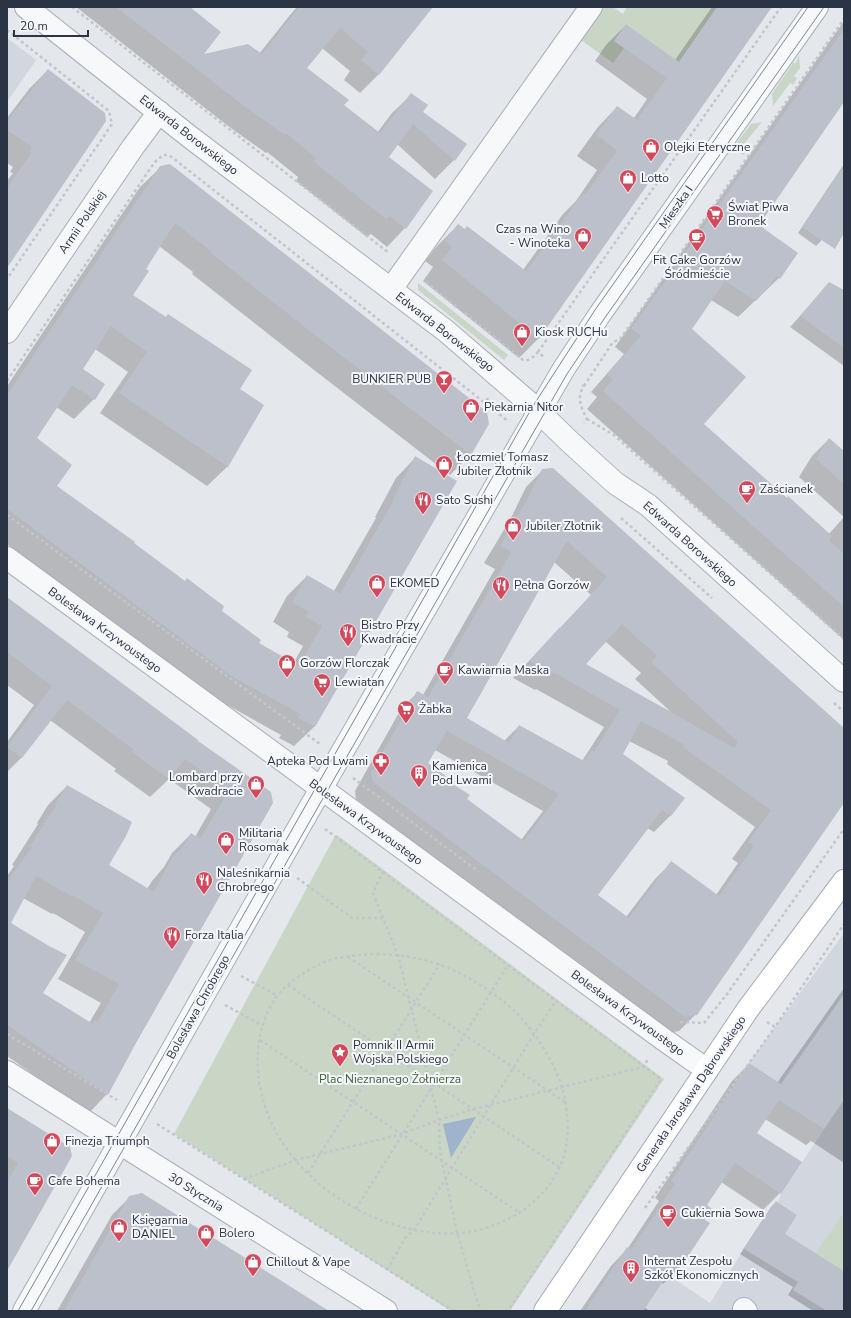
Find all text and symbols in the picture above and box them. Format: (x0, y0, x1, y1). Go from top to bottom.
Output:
scale bar (14, 12, 88, 38)
text: 20 m (20, 18, 48, 34)
street label: Edwarda Borowskiego (136, 91, 242, 179)
shop icon: Olejki Eteryczne (641, 137, 661, 162)
place label: Olejki Eteryczne (664, 139, 750, 155)
shop icon: Lotto (618, 168, 638, 193)
place label: Lotto (641, 170, 669, 186)
street label: Mieszka I (655, 182, 697, 232)
street label: Armii Polskiej (55, 187, 109, 257)
place label: Świat Piwa Bronek (728, 199, 789, 229)
supermarket icon: Świat Piwa Bronek (705, 204, 725, 229)
place label: Czas na Wino - Winoteka (496, 221, 570, 251)
shop icon: Czas na Wino - Winoteka (573, 226, 593, 251)
cafe icon: Fit Cake Gorzów Śródmieście (687, 227, 707, 252)
place label: Fit Cake Gorzów Śródmieście (653, 252, 741, 282)
street label: Edwarda Borowskiego (392, 288, 498, 376)
shop icon: Kiosk RUCHu (512, 322, 532, 347)
place label: Kiosk RUCHu (535, 324, 608, 340)
bar icon: BUNKIER PUB (434, 369, 454, 394)
place label: BUNKIER PUB (352, 371, 431, 387)
shop icon: Piekarnia Nitor (461, 397, 481, 422)
place label: Piekarnia Nitor (484, 399, 564, 415)
place label: Łoczmiel Tomasz Jubiler Złotnik (456, 449, 549, 479)
shop icon: Łoczmiel Tomasz Jubiler Złotnik (434, 454, 454, 479)
cafe icon: Zaścianek (737, 479, 757, 504)
place label: Zaścianek (760, 481, 814, 497)
restaurant icon: Sato Sushi (413, 490, 433, 515)
place label: Sato Sushi (436, 492, 493, 508)
street label: Edwarda Borowskiego (640, 498, 741, 591)
shop icon: Jubiler Złotnik (503, 516, 523, 541)
place label: Jubiler Złotnik (525, 518, 602, 534)
shop icon: EKOMED (367, 573, 387, 598)
place label: EKOMED (390, 575, 440, 591)
restaurant icon: Pełna Gorzów (491, 575, 511, 600)
place label: Pełna Gorzów (514, 577, 589, 593)
street label: Bolesława Krzywoustego (45, 583, 165, 677)
place label: Bistro Przy Kwadracie (361, 617, 420, 647)
restaurant icon: Bistro Przy Kwadracie (338, 622, 358, 647)
shop icon: Gorzów Florczak (277, 653, 297, 678)
place label: Gorzów Florczak (300, 655, 390, 671)
cafe icon: Kawiarnia Maska (435, 660, 455, 685)
place label: Kawiarnia Maska (458, 662, 549, 678)
supermarket icon: Lewiatan (312, 672, 332, 697)
place label: Lewiatan (335, 674, 384, 690)
supermarket icon: Żabka (396, 699, 416, 724)
place label: Żabka (419, 701, 452, 717)
pharmacy icon: Apteka Pod Lwami (371, 751, 391, 776)
place label: Apteka Pod Lwami (267, 753, 368, 769)
place label: Kamienica Pod Lwami (432, 758, 491, 788)
building icon: Kamienica Pod Lwami (409, 763, 429, 788)
place label: Lombard przy Kwadracie (169, 769, 244, 799)
shop icon: Lombard przy Kwadracie (246, 774, 266, 799)
street label: Bolesława Krzywoustego (306, 775, 426, 869)
place label: Militaria Rosomak (239, 825, 290, 855)
shop icon: Militaria Rosomak (216, 830, 236, 855)
place label: Naleśnikarnia Chrobrego (217, 865, 290, 895)
restaurant icon: Naleśnikarnia Chrobrego (194, 870, 214, 895)
restaurant icon: Forza Italia (162, 925, 182, 950)
place label: Forza Italia (185, 927, 244, 943)
street label: Bolesława Chrobrego (163, 952, 233, 1062)
street label: Bolesława Krzywoustego (568, 966, 688, 1060)
street label: Generała Jarosława Dąbrowskiego (632, 1012, 750, 1175)
place label: Pomnik II Armii Wojska Polskiego (353, 1037, 449, 1067)
place icon: Pomnik II Armii Wojska Polskiego (330, 1042, 350, 1067)
park label: Plac Nieznanego Żołnierza (319, 1071, 461, 1087)
shop icon: Finezja Triumph (42, 1131, 62, 1156)
place label: Finezja Triumph (65, 1133, 150, 1149)
street label: 30 Stycznia (165, 1169, 227, 1215)
cafe icon: Cafe Bohema (25, 1171, 45, 1196)
place label: Cafe Bohema (48, 1173, 120, 1189)
cafe icon: Cukiernia Sowa (658, 1203, 678, 1228)
place label: Cukiernia Sowa (681, 1205, 764, 1221)
place label: Księgarnia DANIEL (132, 1212, 188, 1242)
shop icon: Księgarnia DANIEL (109, 1217, 129, 1242)
shop icon: Bolero (196, 1223, 216, 1248)
place label: Bolero (219, 1225, 255, 1241)
shop icon: Chillout & Vape (243, 1252, 263, 1277)
place label: Internat Zespołu Szkół Ekonomicznych (644, 1253, 758, 1283)
place label: Chillout & Vape (266, 1254, 350, 1270)
building icon: Internat Zespołu Szkół Ekonomicznych (621, 1258, 641, 1283)

